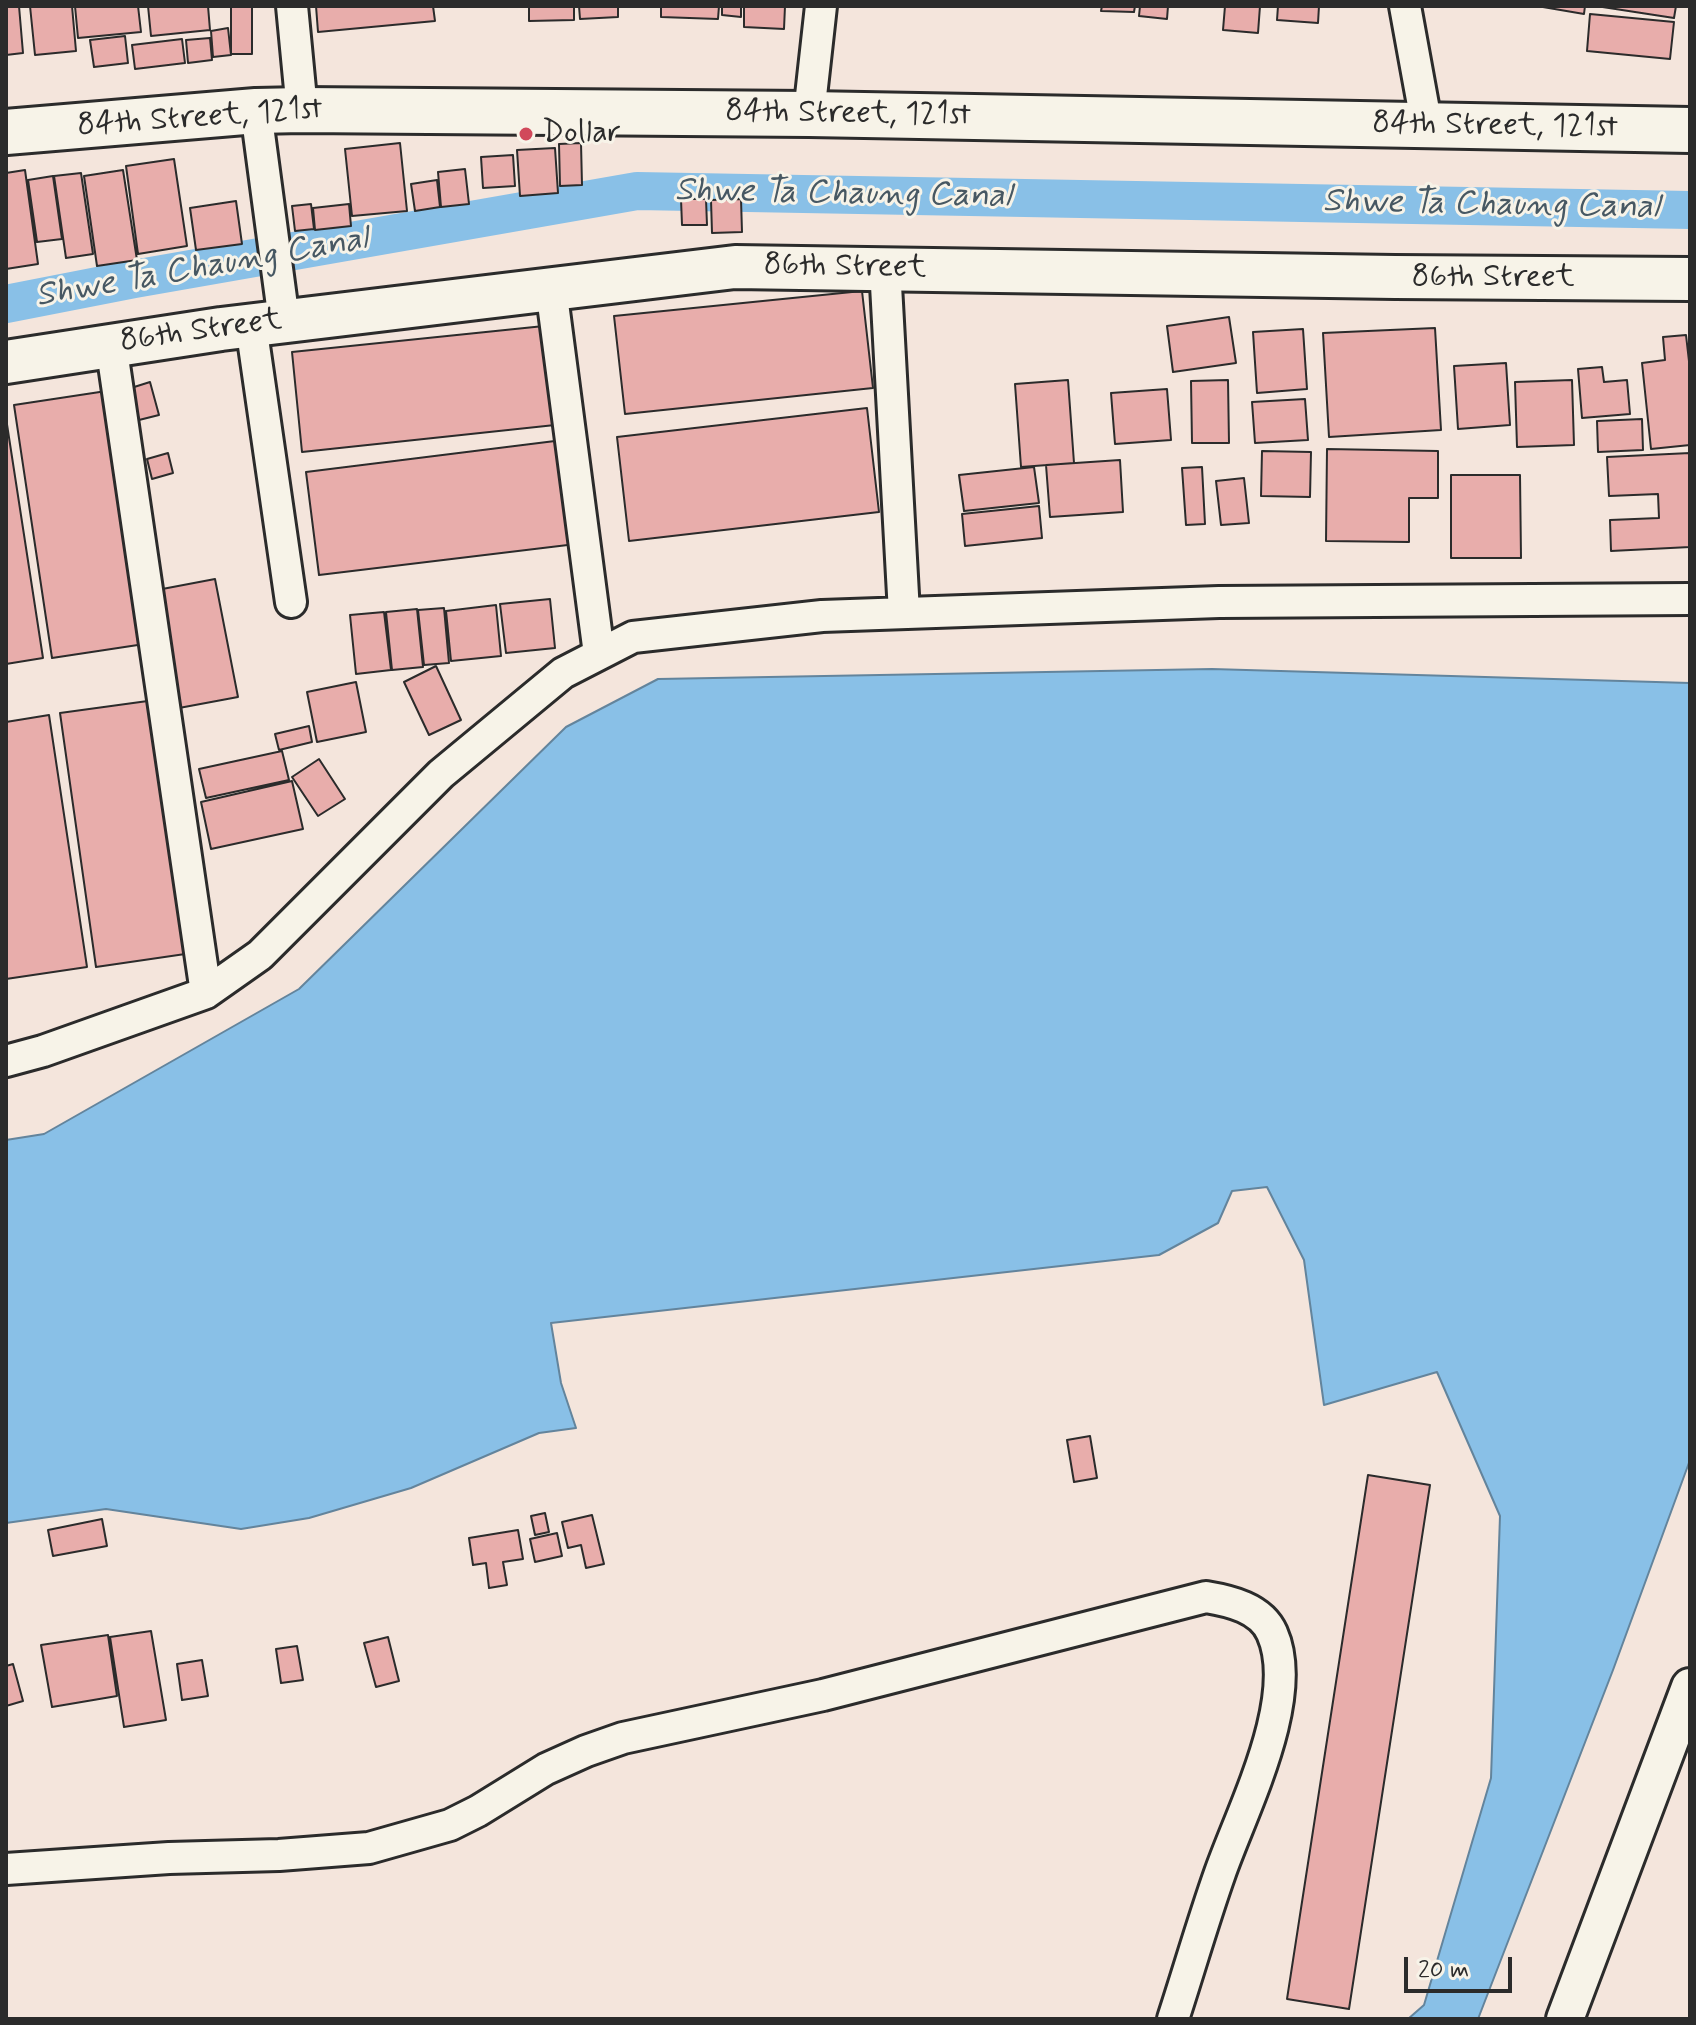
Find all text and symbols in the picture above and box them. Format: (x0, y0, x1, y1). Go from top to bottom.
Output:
street label: 84th Street, 121st (76, 91, 324, 147)
street label: 84th Street, 121st (725, 94, 971, 136)
street label: 84th Street, 121st (1372, 106, 1618, 148)
place label: Dollar (542, 115, 621, 153)
marker: Dollar (517, 125, 535, 143)
water label: Shwe Ta Chaung Canal (674, 172, 1012, 218)
water label: Shwe Ta Chaung Canal (1322, 183, 1660, 229)
water label: Shwe Ta Chaung Canal (33, 220, 371, 318)
street label: 86th Street (763, 247, 927, 289)
street label: 86th Street (1412, 259, 1574, 297)
street label: 86th Street (118, 302, 284, 362)
scale bar (1408, 1941, 1516, 1991)
text: 20 m (1418, 1955, 1469, 1986)

